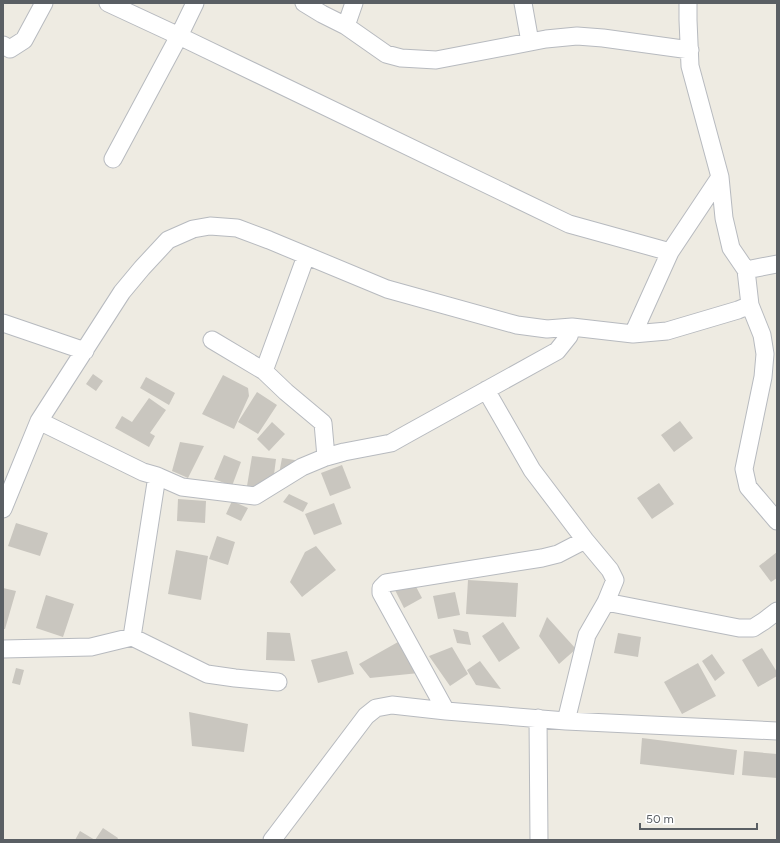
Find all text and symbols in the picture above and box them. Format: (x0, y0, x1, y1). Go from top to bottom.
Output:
scale bar (640, 805, 757, 831)
text: 50 m (646, 812, 674, 826)

